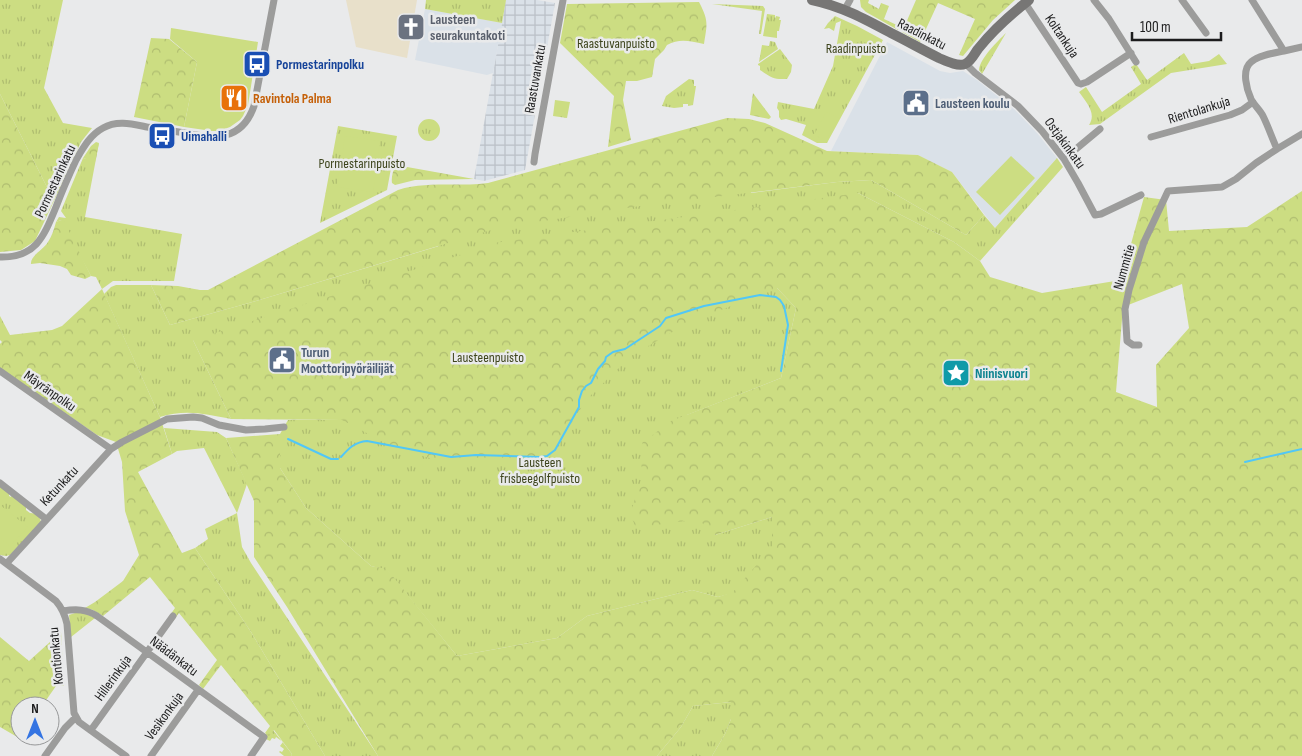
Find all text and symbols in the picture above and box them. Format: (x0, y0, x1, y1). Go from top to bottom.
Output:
scale bar (1132, 10, 1221, 42)
place label: Lausteen seurakuntakoti (430, 11, 505, 44)
street label: Koltankuja (1041, 11, 1083, 61)
church icon: Lausteen seurakuntakoti (396, 12, 426, 42)
street label: Raadinkatu (895, 15, 949, 54)
text: 100 m (1140, 18, 1171, 37)
park label: Raastuvanpuisto (577, 35, 655, 52)
park label: Raadinpuisto (826, 40, 887, 57)
street label: Raastuvankatu (521, 43, 549, 115)
bus stop icon: Pormestarinpolku (242, 49, 272, 79)
place label: Pormestarinpolku (276, 56, 364, 73)
restaurant icon: Ravintola Palma (219, 83, 249, 113)
public building icon: Lausteen koulu (901, 88, 931, 118)
place label: Ravintola Palma (253, 90, 332, 107)
street label: Rientolankuja (1166, 93, 1232, 127)
place label: Lausteen koulu (935, 95, 1010, 112)
street label: Ostjakinkatu (1041, 114, 1089, 172)
bus stop icon: Uimahalli (147, 121, 177, 151)
place label: Uimahalli (181, 128, 227, 145)
street label: Pormestarinkatu (31, 142, 79, 220)
park label: Pormestarinpuisto (319, 155, 406, 172)
street label: Nummitie (1109, 243, 1139, 291)
place label: Turun Moottoripyöräilijät (301, 344, 394, 377)
public building icon: Turun Moottoripyöräilijät (267, 345, 297, 375)
park label: Lausteenpuisto (452, 349, 524, 366)
place icon: Niinisvuori (941, 358, 971, 388)
place label: Niinisvuori (975, 365, 1028, 382)
street label: Mäyränpolku (21, 367, 79, 415)
park label: Lausteen frisbeegolfpuisto (500, 454, 580, 487)
street label: Ketunkatu (36, 462, 82, 510)
street label: Kontionkatu (45, 626, 67, 685)
street label: Näädänkatu (147, 632, 202, 680)
street label: Hillerinkuja (91, 652, 135, 704)
street label: Vesikonkuja (141, 689, 187, 743)
north arrow (10, 696, 60, 746)
text: N (31, 700, 39, 717)

